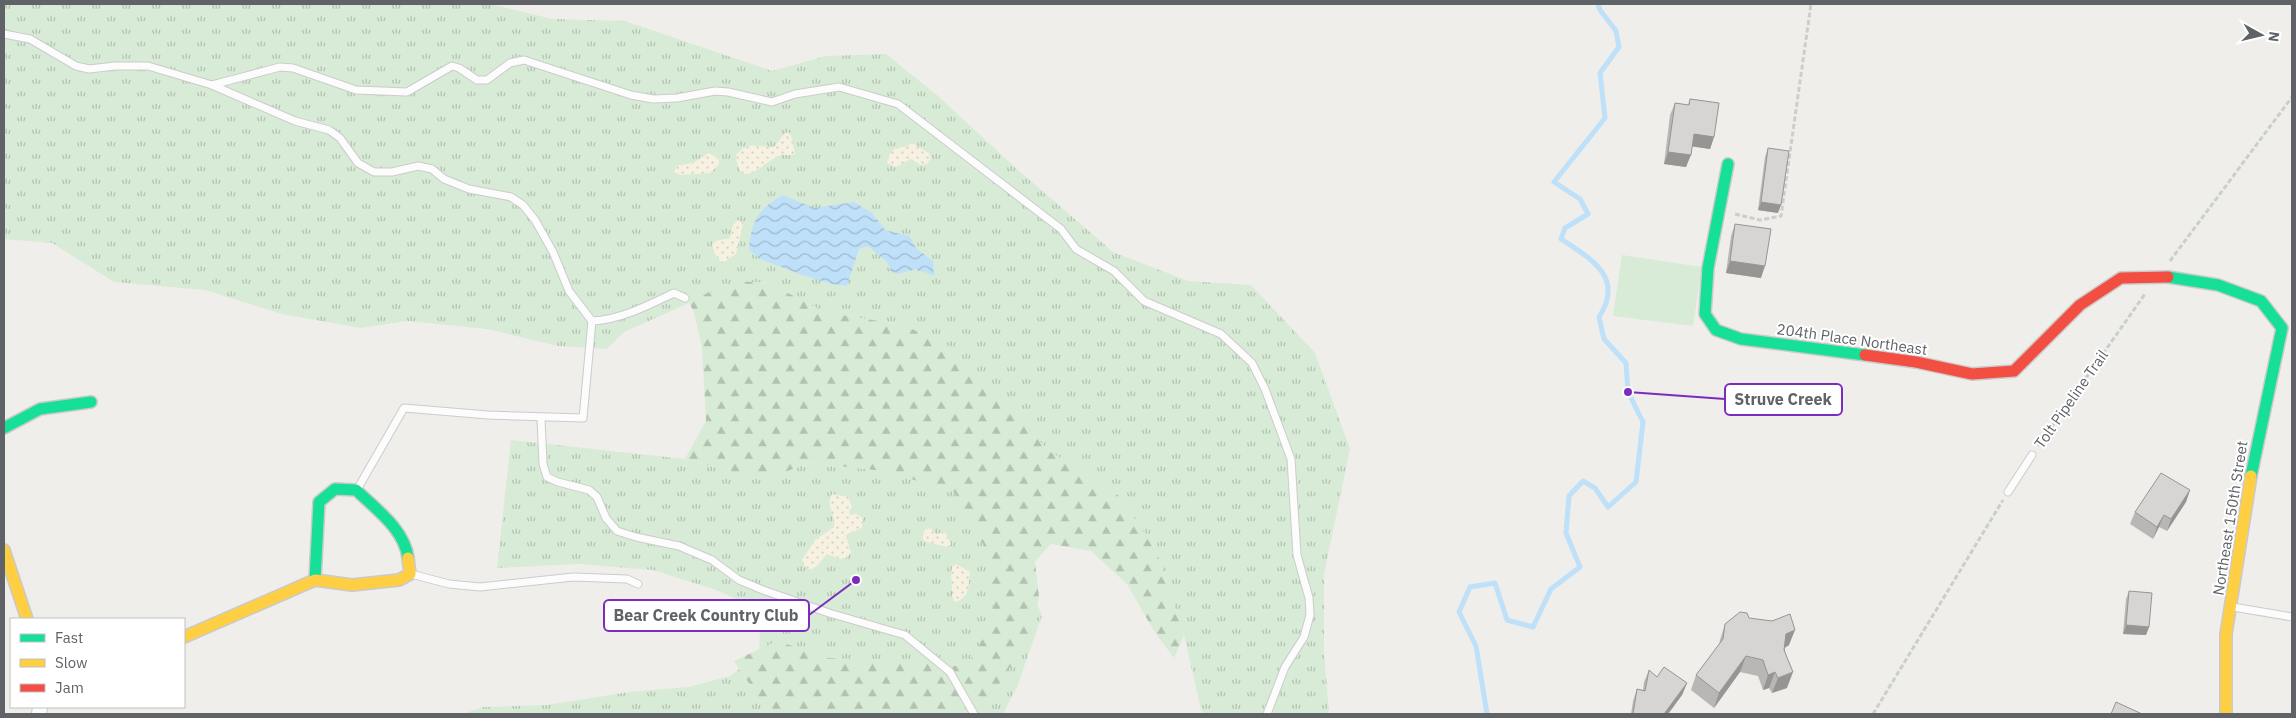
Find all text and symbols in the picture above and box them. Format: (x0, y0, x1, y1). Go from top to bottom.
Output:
north arrow (2236, 10, 2286, 60)
text: N (2264, 31, 2283, 43)
street label: 204th Place Northeast (1776, 319, 1928, 359)
street label: Tolt Pipeline Trail (2030, 346, 2112, 452)
callout: Struve Creek (1725, 384, 1842, 415)
text: Struve Creek (1734, 389, 1832, 409)
street label: Northeast 150th Street (2208, 439, 2252, 597)
callout: Bear Creek Country Club (604, 600, 809, 631)
text: Bear Creek Country Club (614, 605, 799, 625)
legend (10, 618, 185, 708)
text: Fast (55, 628, 83, 647)
text: Slow (55, 653, 88, 672)
text: Jam (55, 678, 84, 697)

